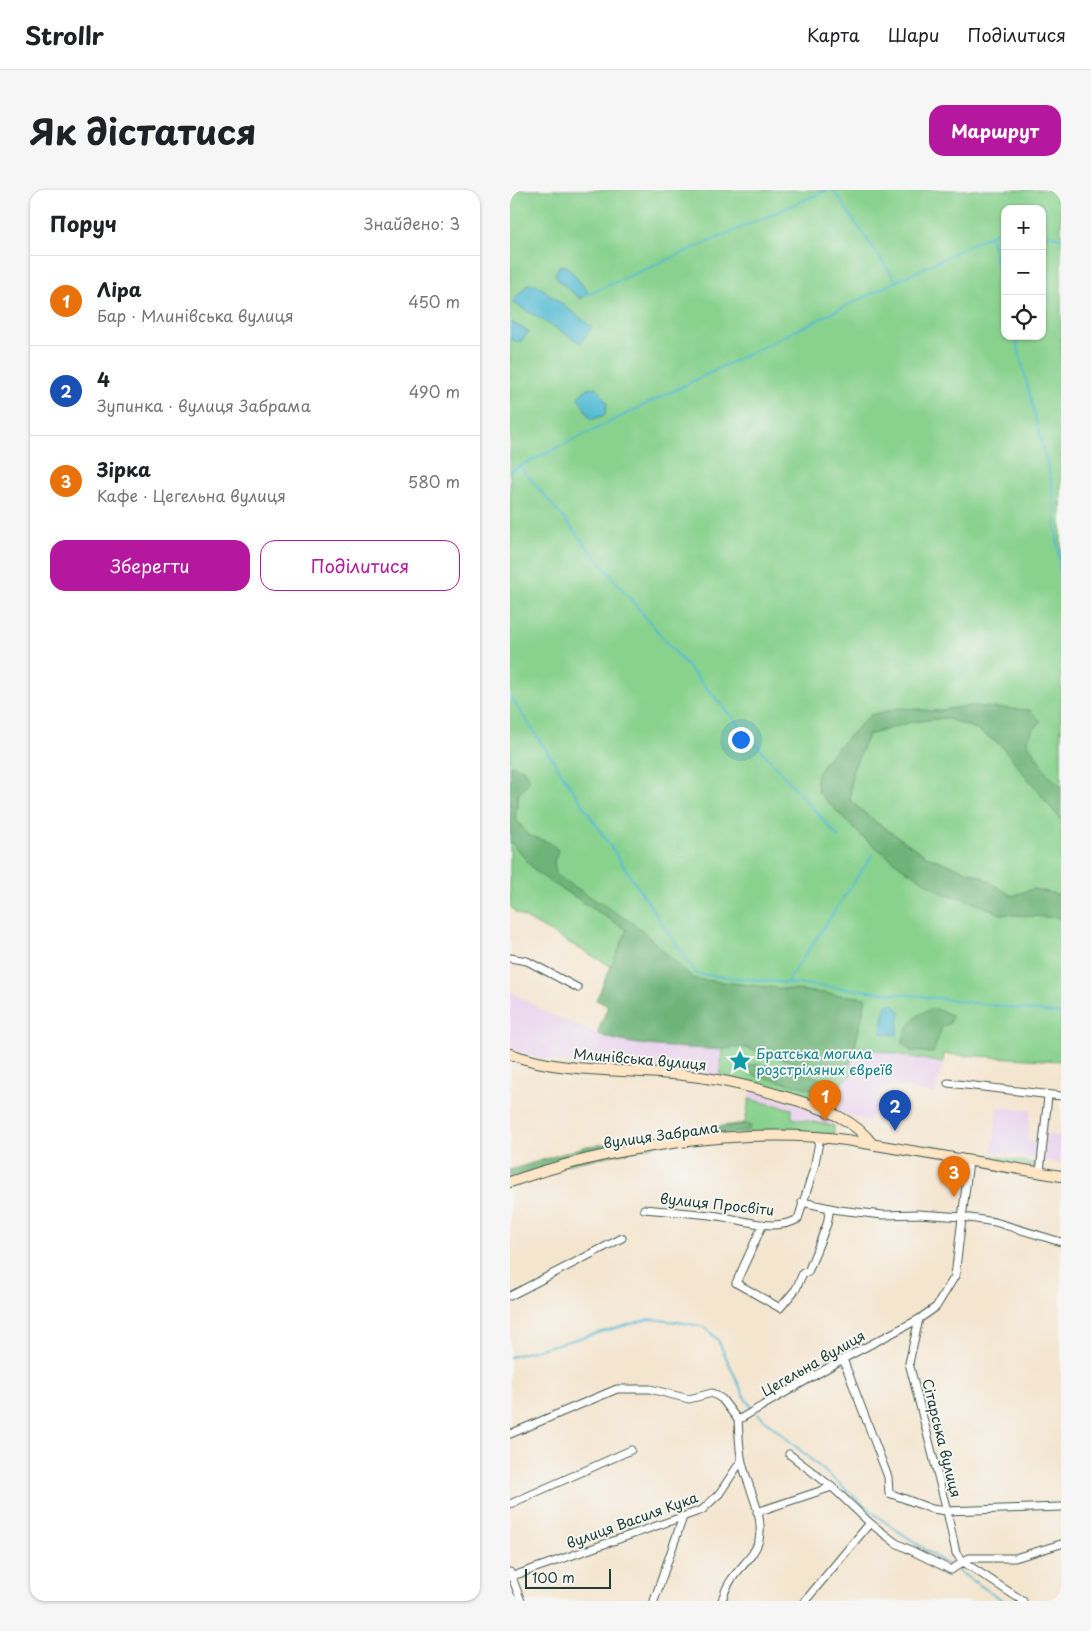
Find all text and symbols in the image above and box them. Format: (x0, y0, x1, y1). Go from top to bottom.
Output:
text: Strollr (25, 17, 104, 53)
text: Карта (807, 21, 860, 48)
text: Шари (888, 21, 940, 48)
text: Поділитися (968, 21, 1066, 48)
text: Як дістатися (30, 104, 256, 157)
button: Маршрут (929, 105, 1061, 156)
map controls (1001, 205, 1046, 340)
button: + (1001, 205, 1046, 250)
text: Поруч (50, 207, 117, 239)
text: Знайдено: 3 (364, 211, 460, 235)
button: − (1001, 250, 1046, 295)
text: Ліра (97, 275, 142, 303)
text: 1 (62, 289, 70, 313)
text: 450 m (408, 289, 460, 313)
button: locate (1001, 295, 1046, 340)
text: Бар · Млинівська вулиця (97, 303, 294, 327)
text: 4 (97, 365, 110, 393)
text: 2 (60, 379, 72, 403)
text: 490 m (409, 379, 460, 403)
text: Зупинка · вулиця Забрама (97, 393, 311, 417)
text: Зірка (97, 455, 151, 483)
text: 3 (61, 469, 71, 493)
text: 580 m (408, 469, 460, 493)
text: Кафе · Цегельна вулиця (97, 483, 286, 507)
button: Зберегти (50, 540, 250, 591)
button: Поділитися (260, 540, 460, 591)
your location (728, 727, 754, 753)
street label: Млинівська вулиця (573, 1043, 707, 1075)
place label: Братська могила розстріляних євреїв (756, 1043, 893, 1080)
place icon: Братська могила розстріляних євреїв (727, 1048, 753, 1074)
pin: 1 (809, 1080, 841, 1121)
pin: 2 (879, 1090, 911, 1131)
street label: вулиця Забрама (602, 1116, 720, 1153)
pin: 3 (938, 1156, 970, 1197)
street label: вулиця Просвіти (659, 1188, 775, 1220)
street label: Цегельна вулиця (757, 1325, 869, 1401)
street label: Сітарська вулиця (917, 1376, 967, 1500)
street label: вулиця Василя Кука (563, 1486, 701, 1554)
scale bar (525, 1566, 611, 1589)
text: 100 m (532, 1567, 575, 1588)

